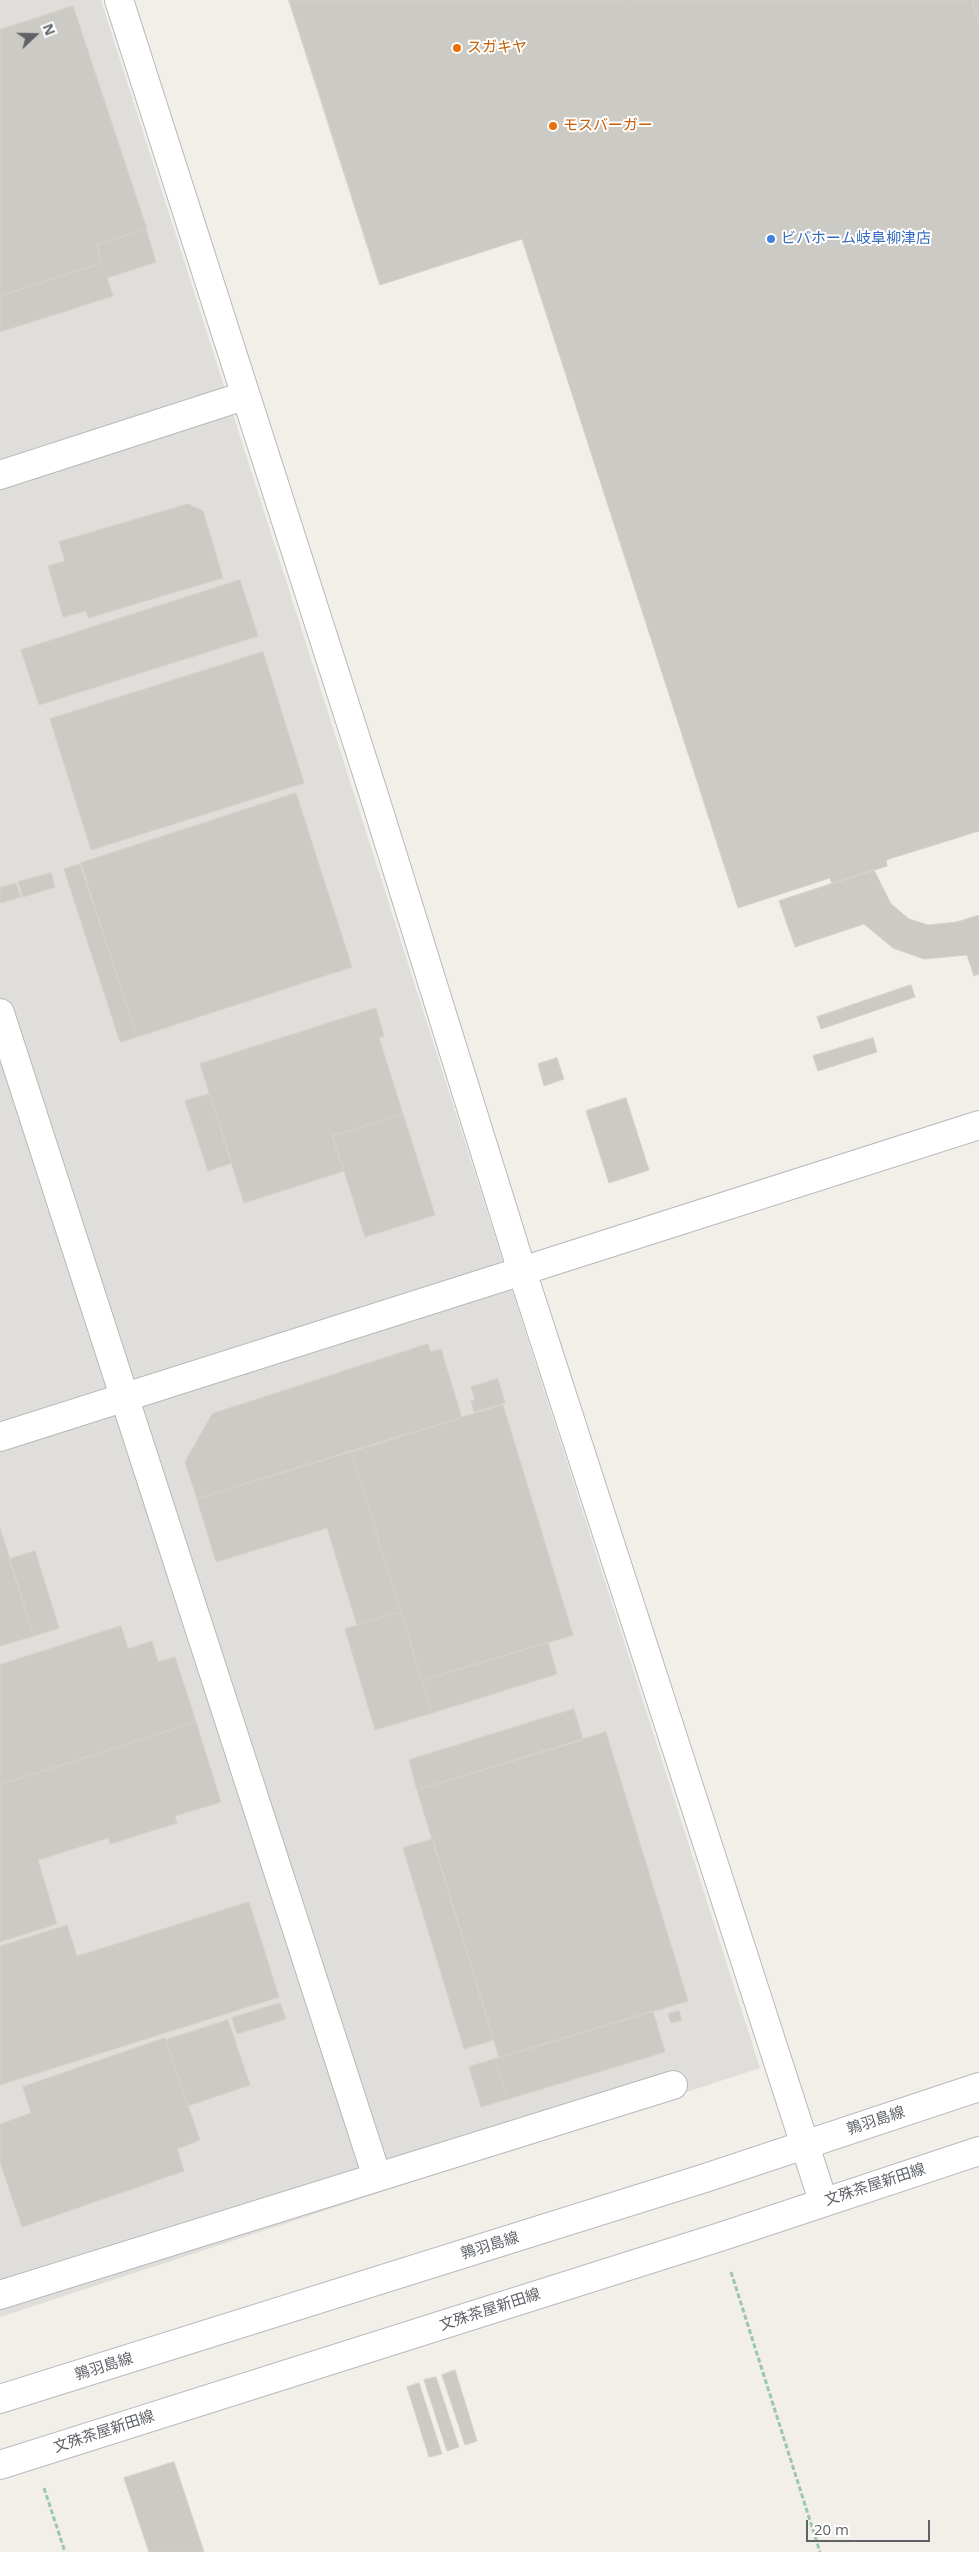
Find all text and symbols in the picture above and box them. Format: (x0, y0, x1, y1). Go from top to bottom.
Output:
north arrow (10, 10, 60, 60)
text: N (39, 21, 60, 38)
place label: スガキヤ (467, 39, 527, 57)
marker: スガキヤ (451, 42, 463, 54)
place label: モスバーガー (563, 117, 653, 135)
marker: モスバーガー (547, 120, 559, 132)
place label: ビバホーム岐阜柳津店 (781, 230, 931, 248)
marker: ビバホーム岐阜柳津店 (765, 233, 777, 245)
street label: 鶉羽島線 (845, 2103, 907, 2139)
street label: 文殊茶屋新田線 (822, 2160, 928, 2210)
street label: 鶉羽島線 (459, 2229, 521, 2263)
street label: 文殊茶屋新田線 (437, 2285, 543, 2335)
street label: 鶉羽島線 (73, 2350, 135, 2384)
street label: 文殊茶屋新田線 (51, 2407, 157, 2457)
scale bar (809, 2510, 933, 2542)
text: 20 m (814, 2519, 849, 2539)

